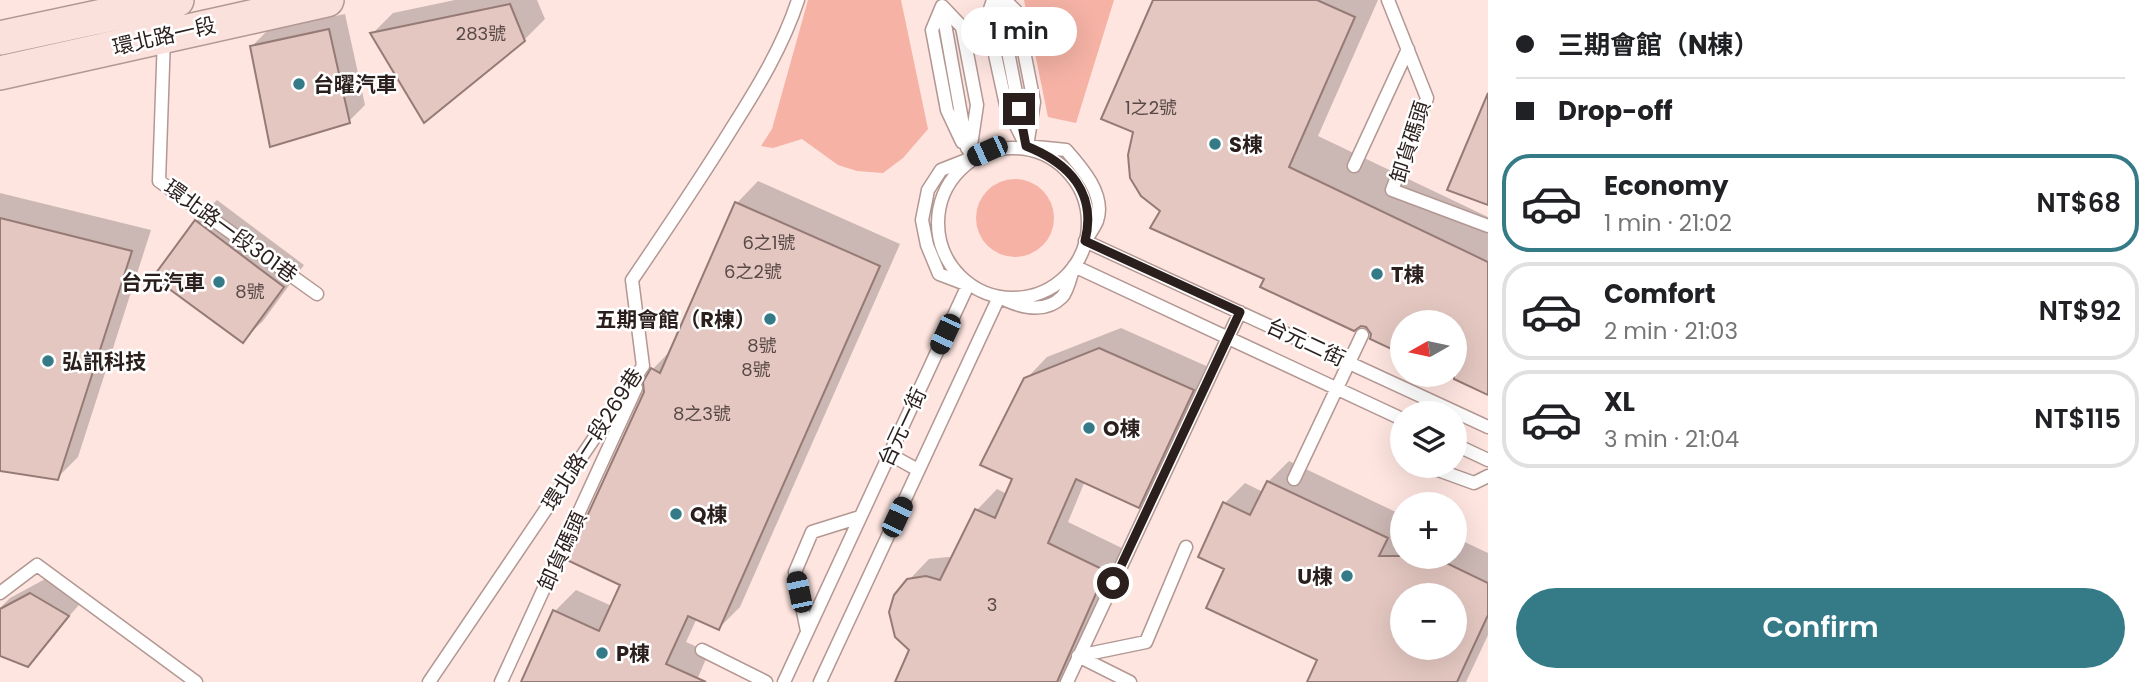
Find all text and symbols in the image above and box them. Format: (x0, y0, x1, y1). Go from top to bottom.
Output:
callout: 1 min (961, 7, 1077, 56)
street label: 環北路一段 (110, 10, 218, 62)
text: 1 min (989, 15, 1049, 47)
house number: 283號 (456, 21, 506, 46)
text: 三期會館（N棟） (1558, 27, 1760, 63)
place label: 台曜汽車 (313, 70, 397, 99)
marker: 台曜汽車 (291, 76, 307, 92)
route end (1003, 93, 1035, 125)
text: Drop-off (1558, 93, 1673, 129)
house number: 1之2號 (1125, 95, 1177, 120)
street label: 卸貨碼頭 (1383, 98, 1437, 186)
place label: S棟 (1229, 130, 1263, 159)
car (964, 133, 1011, 169)
marker: S棟 (1207, 136, 1223, 152)
text: Economy (1604, 168, 1728, 204)
icon: car (1520, 172, 1583, 235)
street label: 環北路一段301巷 (158, 173, 304, 289)
text: NT$68 (2037, 185, 2121, 221)
text: 1 min · 21:02 (1604, 207, 1732, 239)
house number: 6之1號 (742, 230, 796, 255)
house number: 6之2號 (724, 259, 782, 284)
place label: T棟 (1391, 260, 1424, 289)
marker: T棟 (1369, 266, 1385, 282)
place label: 台元汽車 (121, 268, 205, 297)
marker: 台元汽車 (211, 274, 227, 290)
text: Comfort (1604, 276, 1716, 312)
house number: 8號 (235, 279, 265, 304)
icon: car (1520, 280, 1583, 343)
text: NT$92 (2039, 293, 2121, 329)
place label: 五期會館（R棟） (595, 305, 756, 334)
north arrow (1390, 310, 1466, 387)
map controls (1390, 310, 1467, 660)
marker: 五期會館（R棟） (762, 311, 778, 327)
car (927, 311, 964, 357)
street label: 台元二街 (1262, 311, 1350, 373)
text: 2 min · 21:03 (1604, 315, 1738, 347)
house number: 8號 (747, 333, 777, 358)
place label: 弘訊科技 (62, 347, 146, 376)
marker: 弘訊科技 (40, 353, 56, 369)
house number: 8號 (741, 357, 771, 382)
street label: 環北路一段269巷 (535, 362, 649, 516)
street label: 台元一街 (871, 383, 933, 471)
text: XL (1604, 384, 1635, 420)
icon: car (1520, 388, 1583, 451)
house number: 8之3號 (673, 401, 731, 426)
button: layers (1390, 401, 1467, 478)
text: NT$115 (2034, 401, 2121, 437)
place label: O棟 (1103, 414, 1141, 443)
marker: O棟 (1081, 420, 1097, 436)
text: 3 min · 21:04 (1604, 423, 1739, 455)
button: + (1390, 492, 1467, 569)
car (879, 494, 916, 540)
place label: Q棟 (690, 500, 728, 529)
marker: Q棟 (668, 506, 684, 522)
street label: 卸貨碼頭 (531, 507, 593, 595)
place label: U棟 (1297, 562, 1333, 591)
route start (1097, 567, 1129, 599)
marker: U棟 (1339, 568, 1355, 584)
car (785, 569, 814, 615)
button: − (1390, 583, 1467, 660)
button: Confirm (1516, 588, 2125, 668)
house number: 3 (987, 592, 997, 617)
place label: P棟 (616, 639, 650, 668)
marker: P棟 (594, 645, 610, 661)

